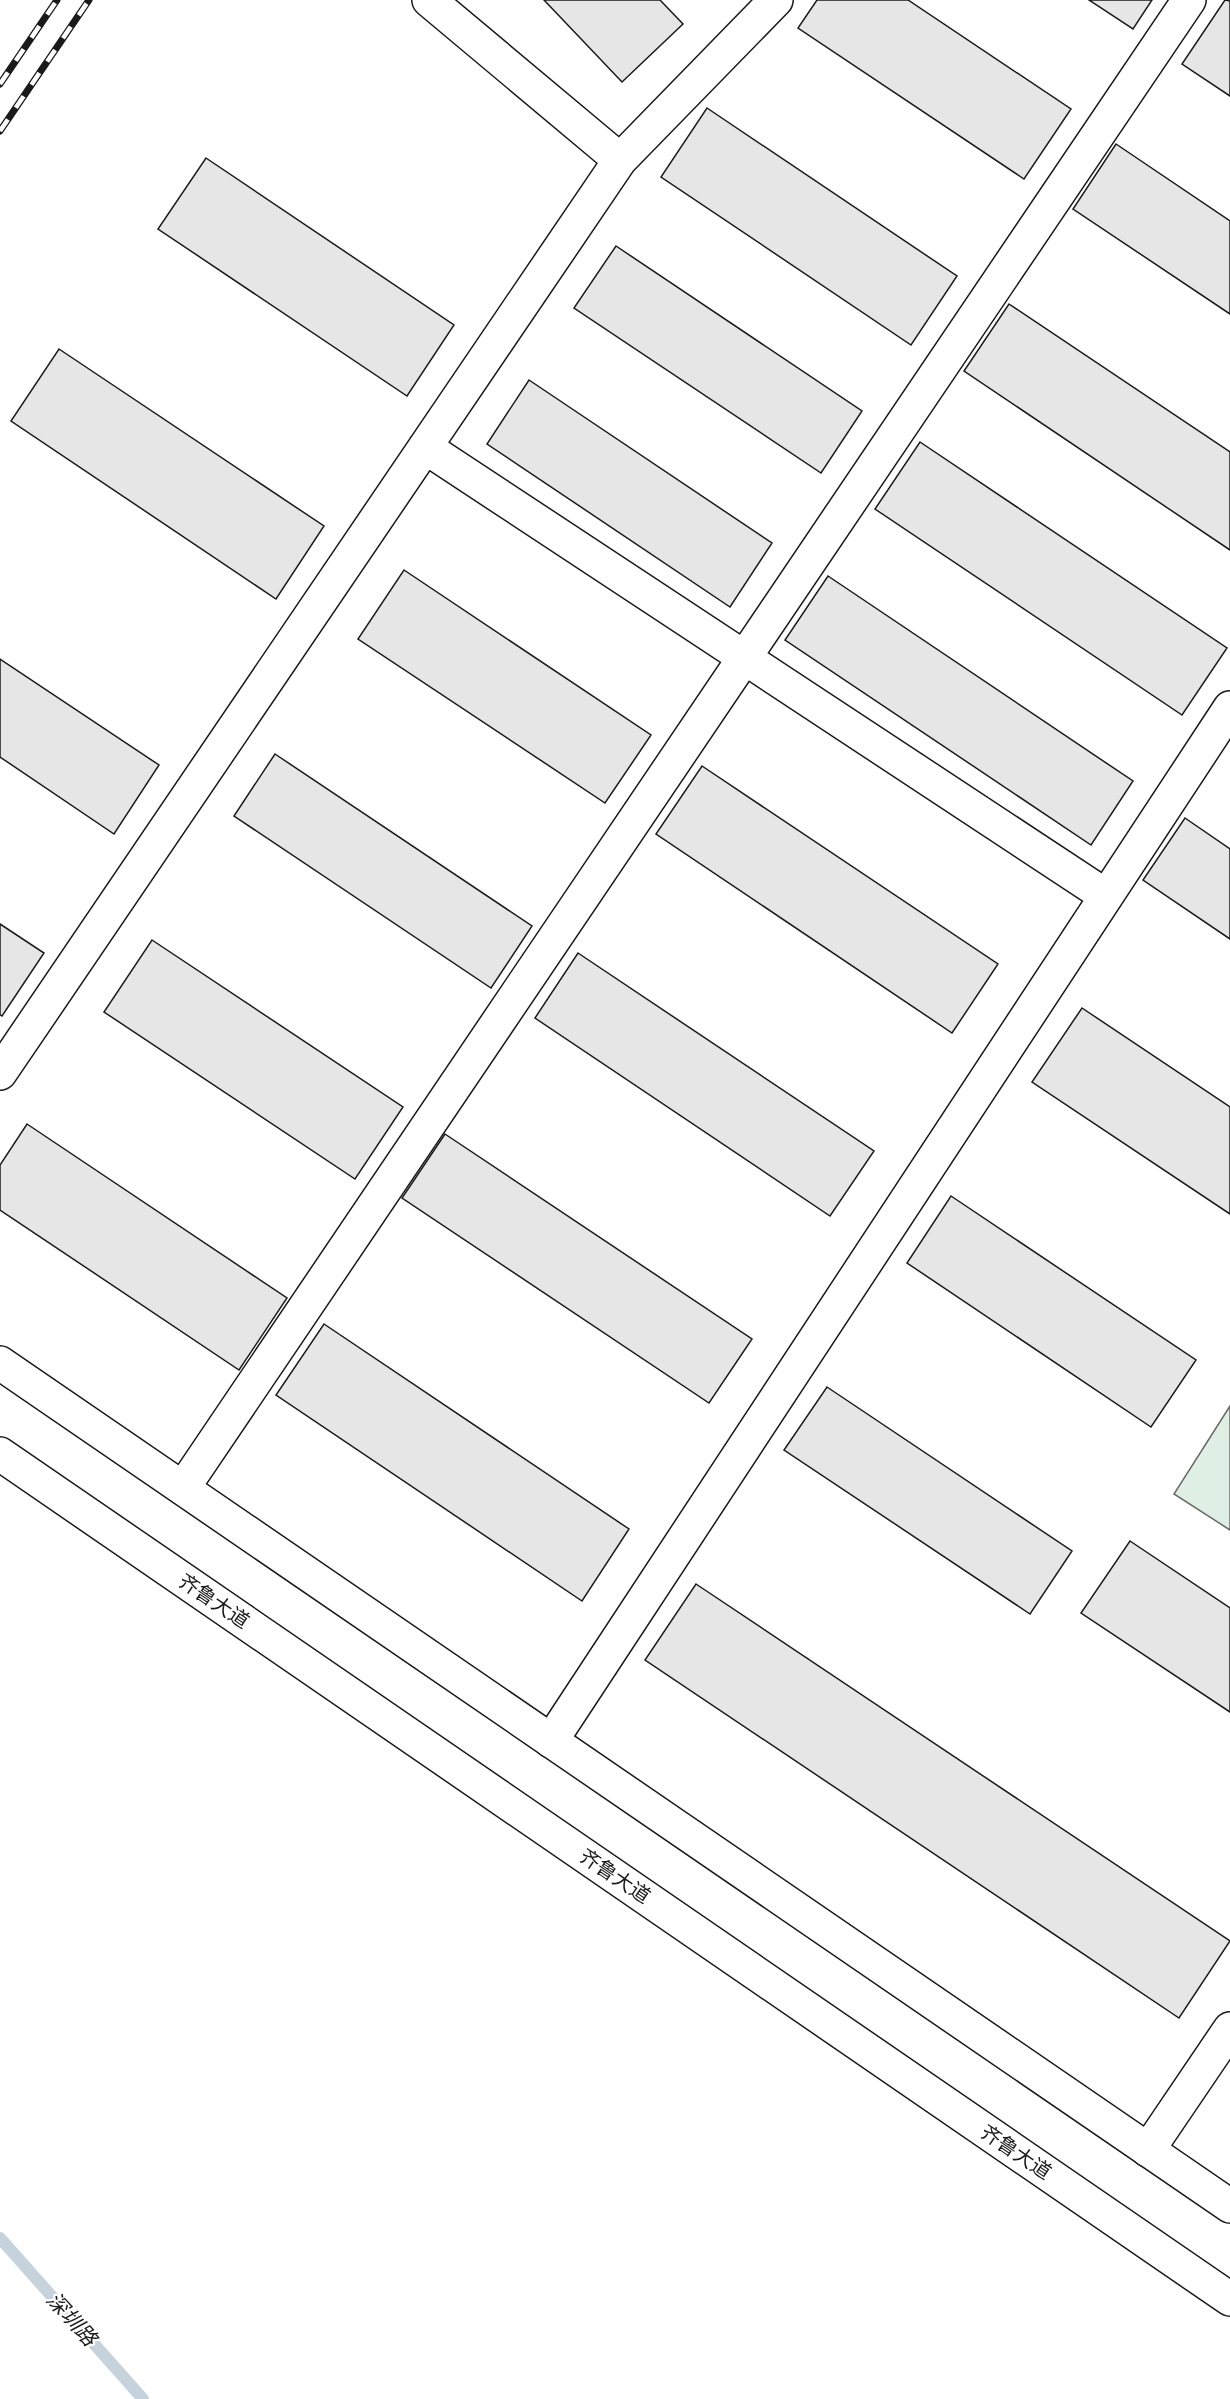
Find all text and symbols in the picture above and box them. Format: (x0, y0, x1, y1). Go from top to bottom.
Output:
street label: 齐鲁大道 (174, 1568, 254, 1634)
street label: 齐鲁大道 (575, 1843, 655, 1909)
street label: 齐鲁大道 (976, 2119, 1056, 2185)
water label: 深圳路 (41, 2287, 104, 2353)

